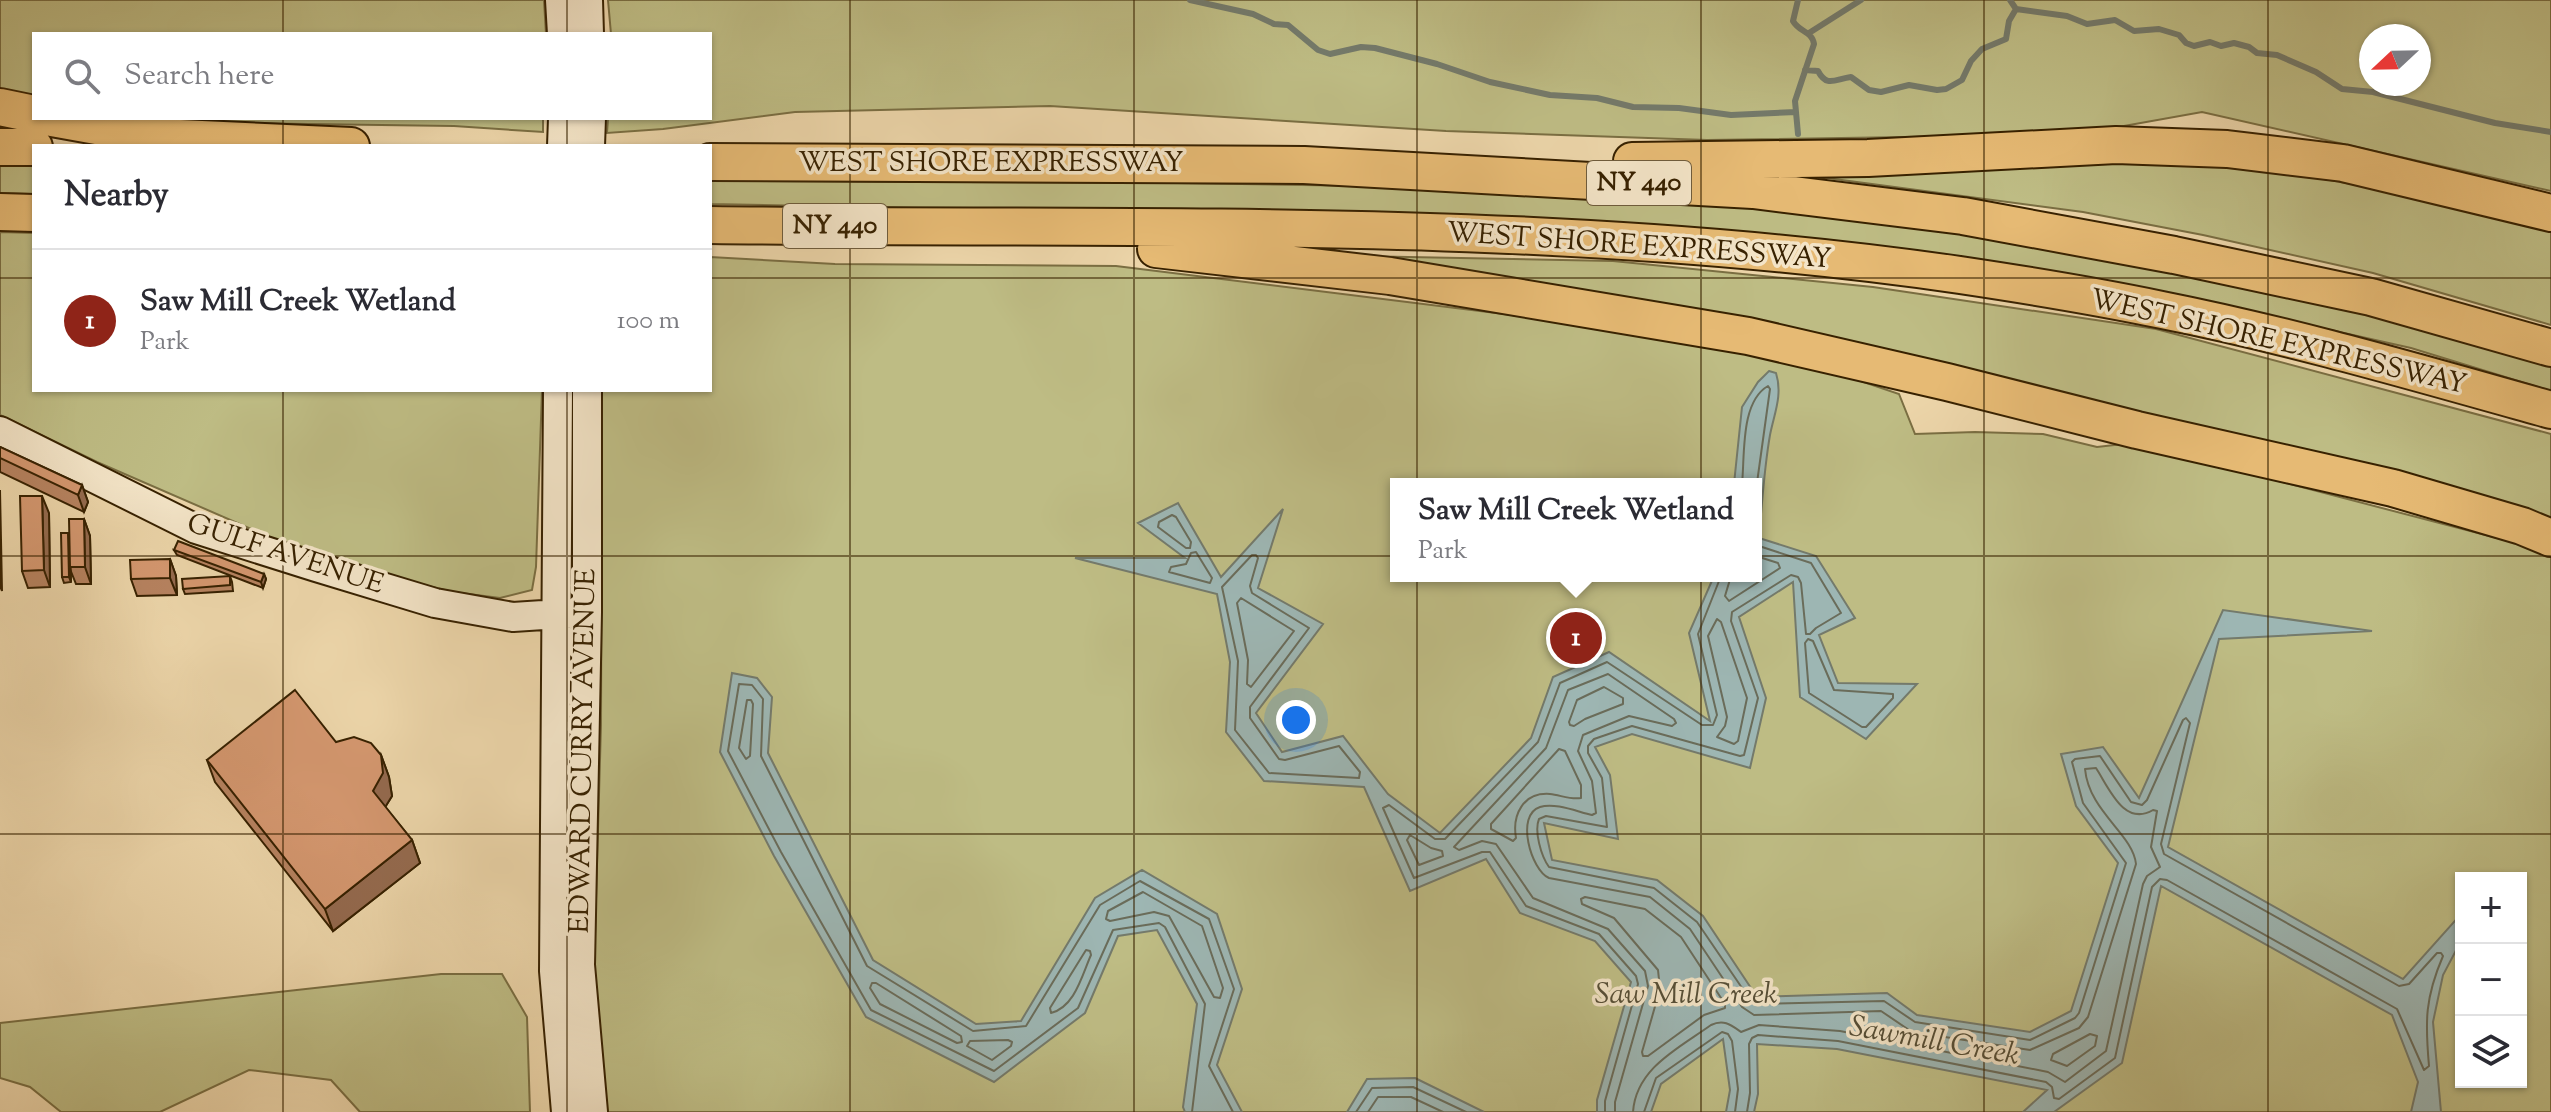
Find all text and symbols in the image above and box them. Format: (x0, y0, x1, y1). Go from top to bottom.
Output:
north arrow (2359, 24, 2431, 96)
search box (32, 32, 712, 120)
icon: search (60, 54, 104, 98)
text: Search here (124, 55, 274, 98)
street label: WEST SHORE EXPRESSWAY (798, 144, 1184, 184)
road number: NY 440 (1587, 161, 1691, 205)
text: Nearby (64, 172, 169, 221)
road number: NY 440 (783, 204, 887, 248)
street label: WEST SHORE EXPRESSWAY (1445, 214, 1833, 280)
street label: WEST SHORE EXPRESSWAY (2086, 280, 2470, 406)
text: Saw Mill Creek Wetland (140, 281, 456, 324)
text: 1 (86, 303, 94, 340)
text: 100 m (617, 303, 680, 340)
text: Park (140, 324, 190, 361)
popup (1390, 478, 1762, 582)
text: Saw Mill Creek Wetland (1418, 490, 1734, 533)
street label: GULF AVENUE (182, 504, 388, 606)
text: Park (1418, 533, 1468, 570)
street label: EDWARD CURRY AVENUE (561, 568, 607, 934)
pin: 1 (1550, 608, 1602, 668)
your location (1276, 700, 1316, 740)
map controls (2455, 872, 2527, 1088)
button: + (2455, 872, 2527, 944)
button: − (2455, 944, 2527, 1016)
water label: Saw Mill Creek (1595, 974, 1777, 1017)
water label: Sawmill Creek (1846, 1006, 2022, 1078)
button: layers (2455, 1016, 2527, 1088)

